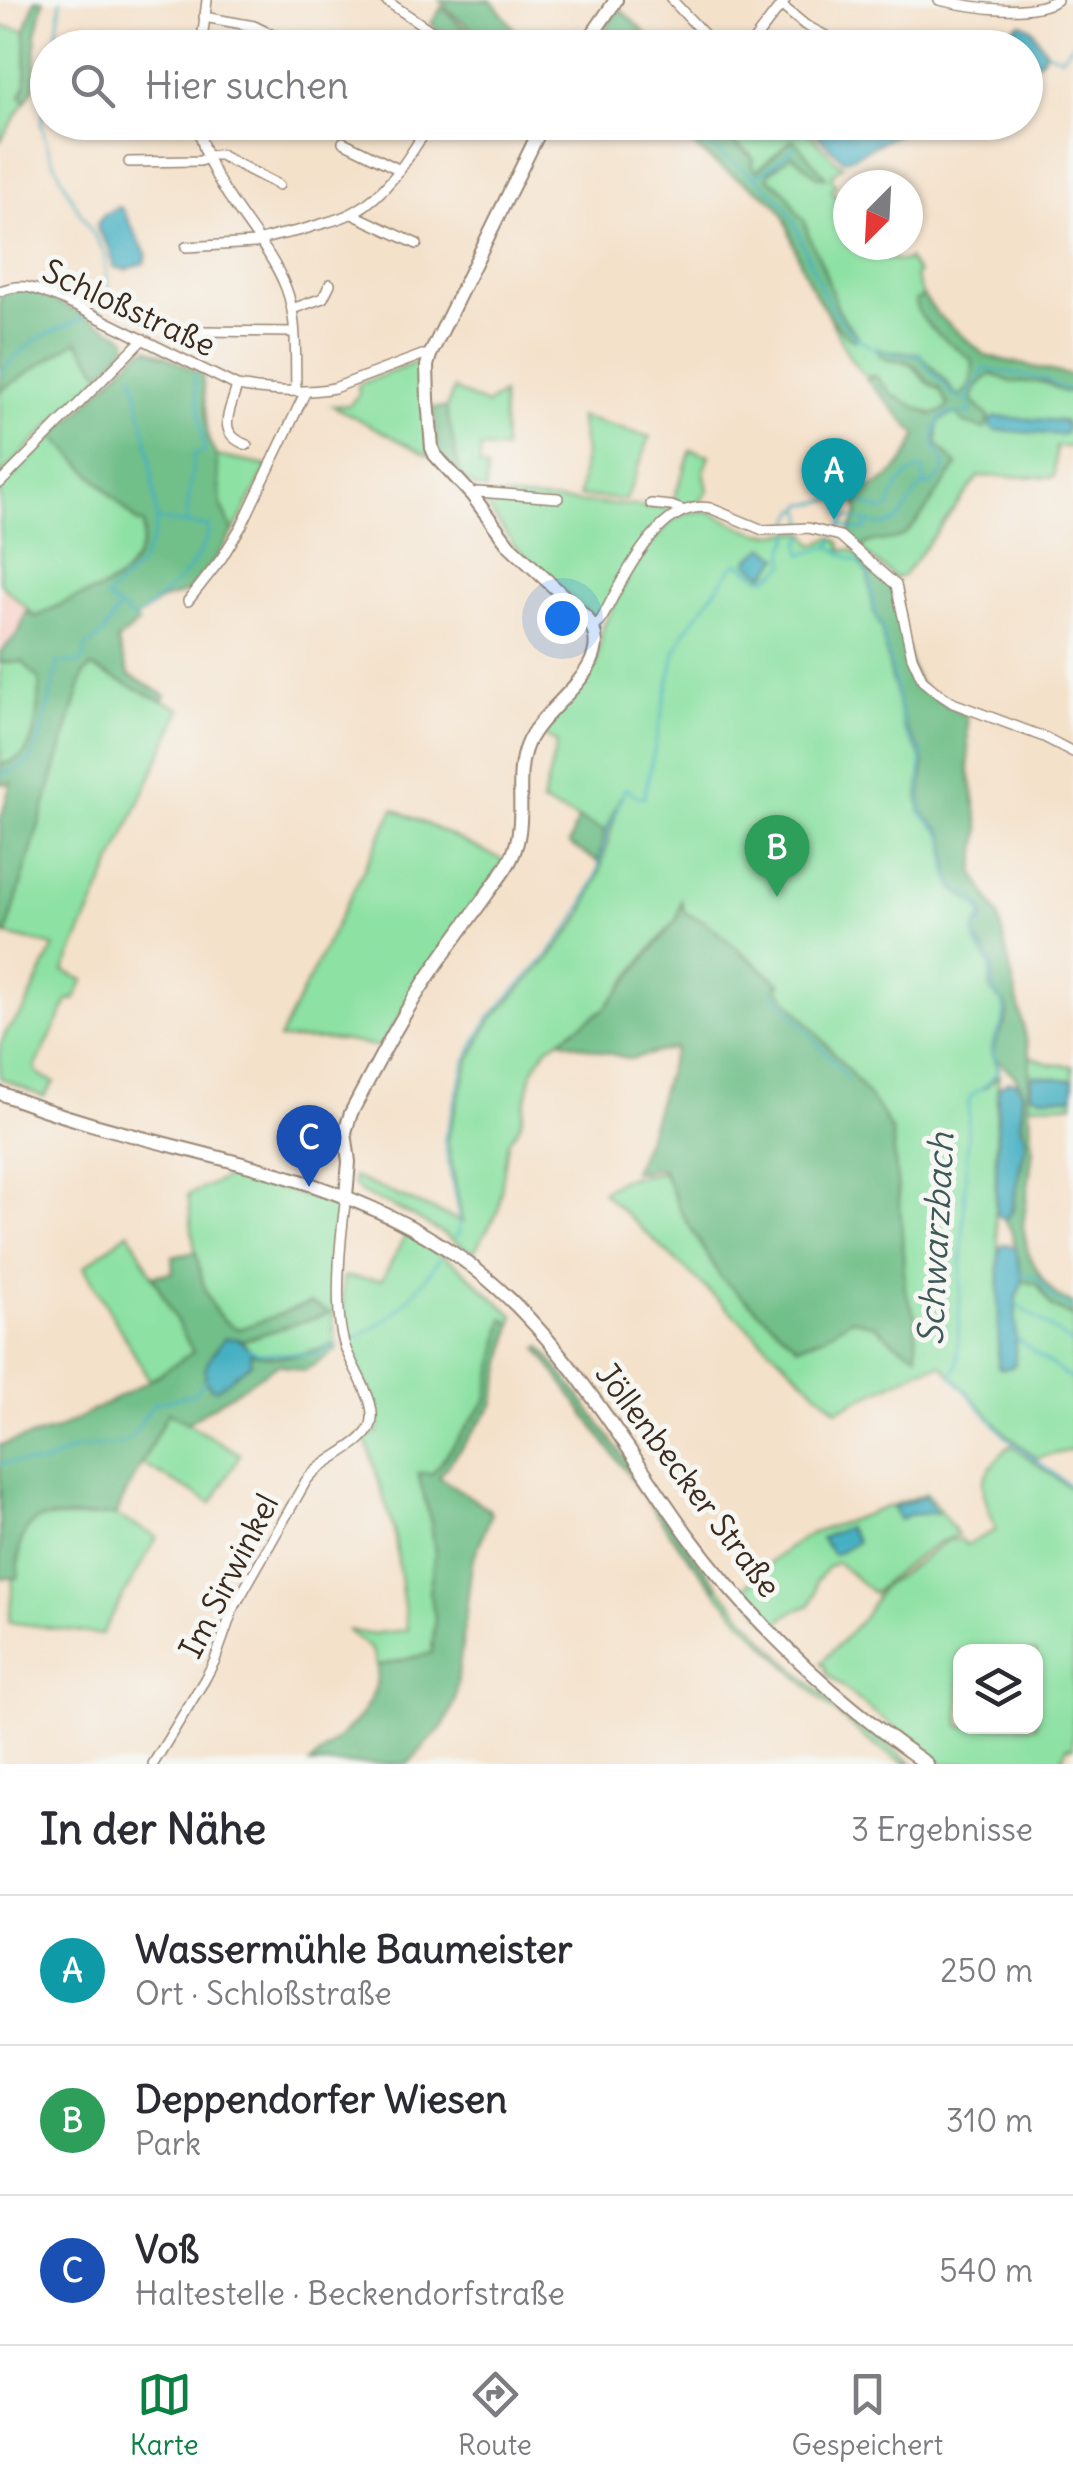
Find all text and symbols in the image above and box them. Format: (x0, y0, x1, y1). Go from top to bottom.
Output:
search box (30, 30, 1043, 140)
icon: search (65, 58, 120, 113)
text: Hier suchen (145, 62, 349, 109)
north arrow (833, 170, 923, 260)
street label: Schloßstraße (36, 250, 222, 365)
pin: A (802, 438, 866, 520)
your location (537, 593, 588, 644)
pin: B (744, 814, 810, 897)
pin: C (276, 1104, 342, 1187)
water label: Schwarzbach (907, 1131, 963, 1346)
street label: Jöllenbecker Straße (587, 1354, 790, 1605)
street label: Im Sirwinkel (170, 1487, 287, 1665)
map controls (953, 1644, 1043, 1734)
button: layers (953, 1644, 1043, 1734)
text: In der Nähe (40, 1803, 266, 1855)
text: 3 Ergebnisse (851, 1809, 1033, 1850)
text: Wassermühle Baumeister (135, 1926, 572, 1973)
text: A (62, 1950, 83, 1991)
text: 250 m (940, 1950, 1033, 1991)
text: Ort · Schloßstraße (135, 1973, 392, 2014)
text: Deppendorfer Wiesen (135, 2076, 507, 2123)
text: B (62, 2100, 83, 2141)
text: 310 m (946, 2100, 1033, 2141)
text: Park (135, 2123, 201, 2164)
text: Voß (135, 2226, 199, 2273)
text: C (62, 2250, 83, 2291)
text: 540 m (939, 2250, 1033, 2291)
text: Haltestelle · Beckendorfstraße (135, 2273, 565, 2314)
tab: Karte (130, 2367, 199, 2463)
tab: Route (458, 2367, 532, 2463)
tab: Gespeichert (791, 2367, 943, 2463)

